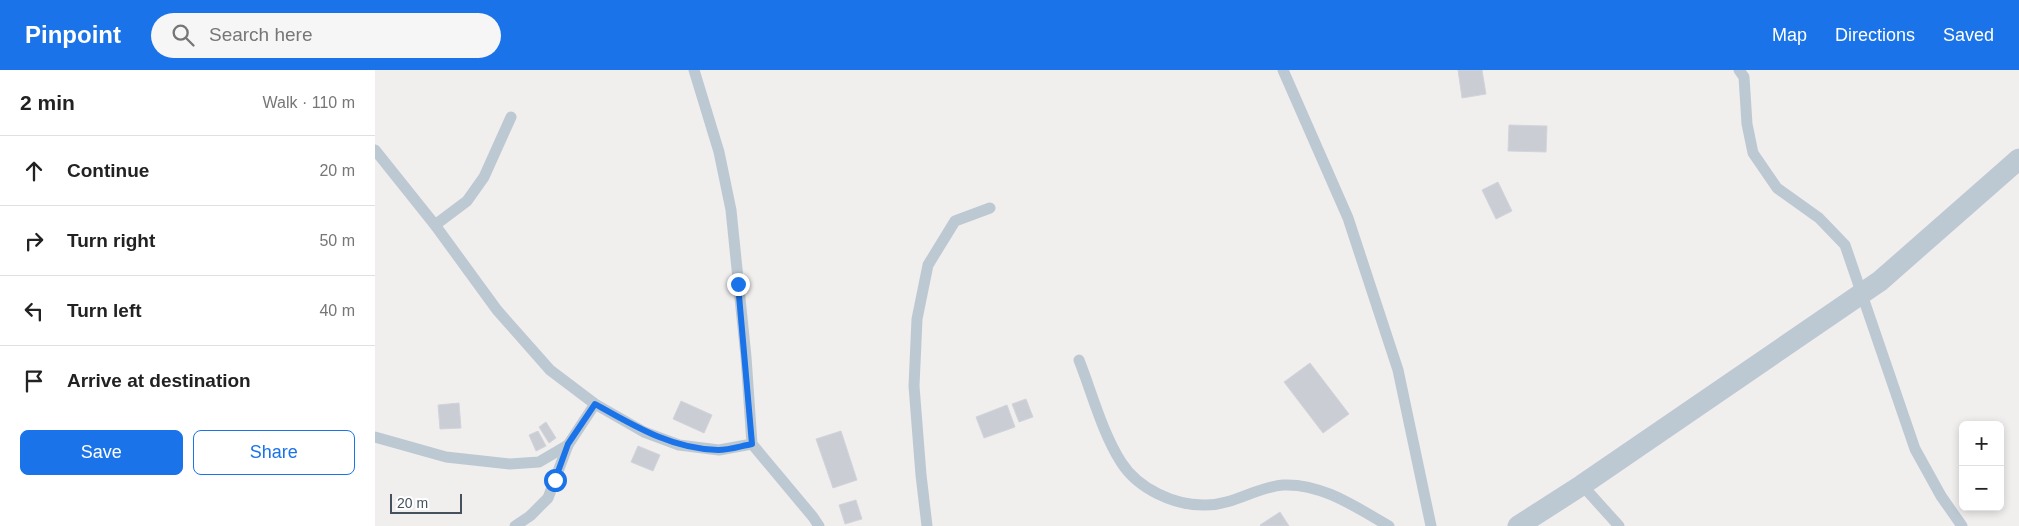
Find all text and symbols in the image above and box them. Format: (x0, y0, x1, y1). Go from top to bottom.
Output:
search box (151, 13, 501, 58)
text: Pinpoint (25, 21, 121, 48)
icon: search (169, 21, 197, 49)
text: Search here (209, 24, 313, 45)
text: Map (1772, 25, 1807, 45)
text: Directions (1835, 25, 1915, 45)
text: Saved (1943, 25, 1994, 45)
text: 2 min (20, 91, 75, 114)
text: Walk · 110 m (263, 94, 355, 111)
icon: ahead (20, 157, 48, 185)
text: Continue (67, 160, 149, 181)
text: 20 m (319, 162, 355, 179)
icon: right (20, 227, 48, 255)
text: Turn right (67, 230, 155, 251)
text: 50 m (319, 232, 355, 249)
route end (727, 273, 750, 296)
icon: left (20, 297, 48, 325)
text: Turn left (67, 300, 142, 321)
text: 40 m (319, 302, 355, 319)
icon: arrive (20, 367, 48, 395)
text: Arrive at destination (67, 370, 251, 391)
map controls (1959, 421, 2004, 511)
button: + (1959, 421, 2004, 466)
button: Save (20, 430, 183, 475)
button: Share (193, 430, 355, 475)
button: − (1959, 466, 2004, 511)
route start (544, 469, 567, 492)
scale bar (390, 491, 463, 514)
text: 20 m (397, 495, 428, 511)

